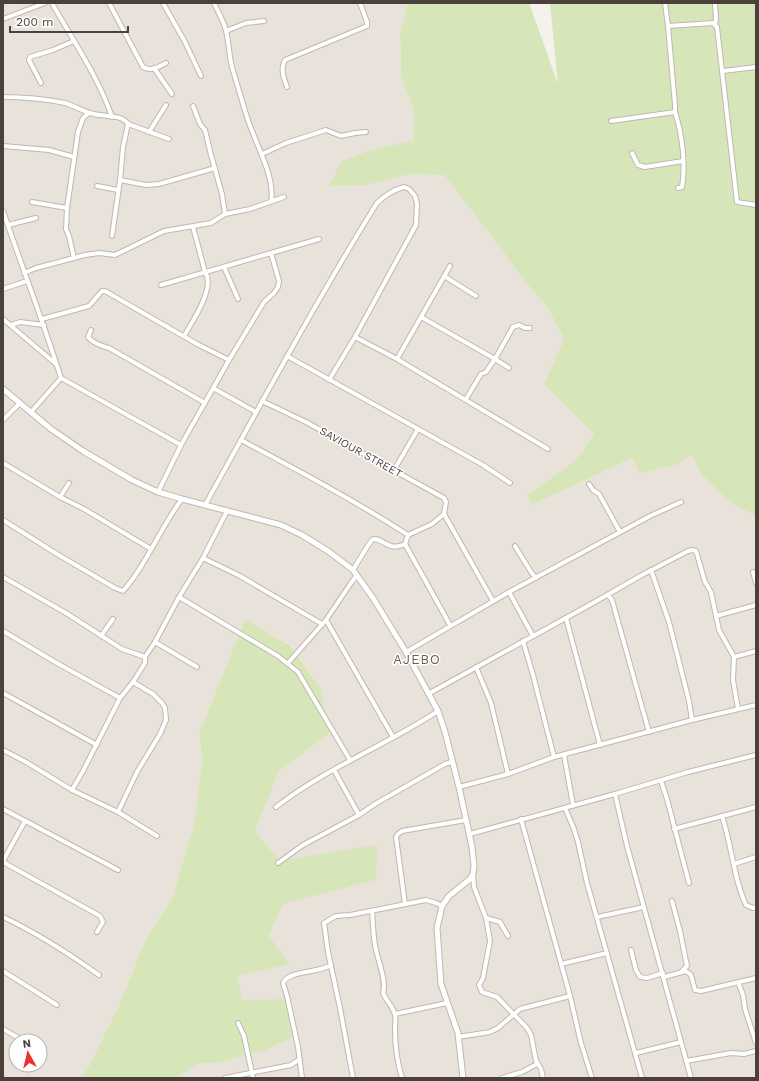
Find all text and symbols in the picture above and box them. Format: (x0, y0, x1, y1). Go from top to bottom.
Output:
scale bar (10, 8, 128, 34)
text: 200 m (16, 15, 53, 29)
street label: SAVIOUR STREET (317, 424, 405, 481)
district label: AJEBO (393, 652, 441, 667)
north arrow (8, 1033, 48, 1073)
text: N (22, 1037, 32, 1051)

